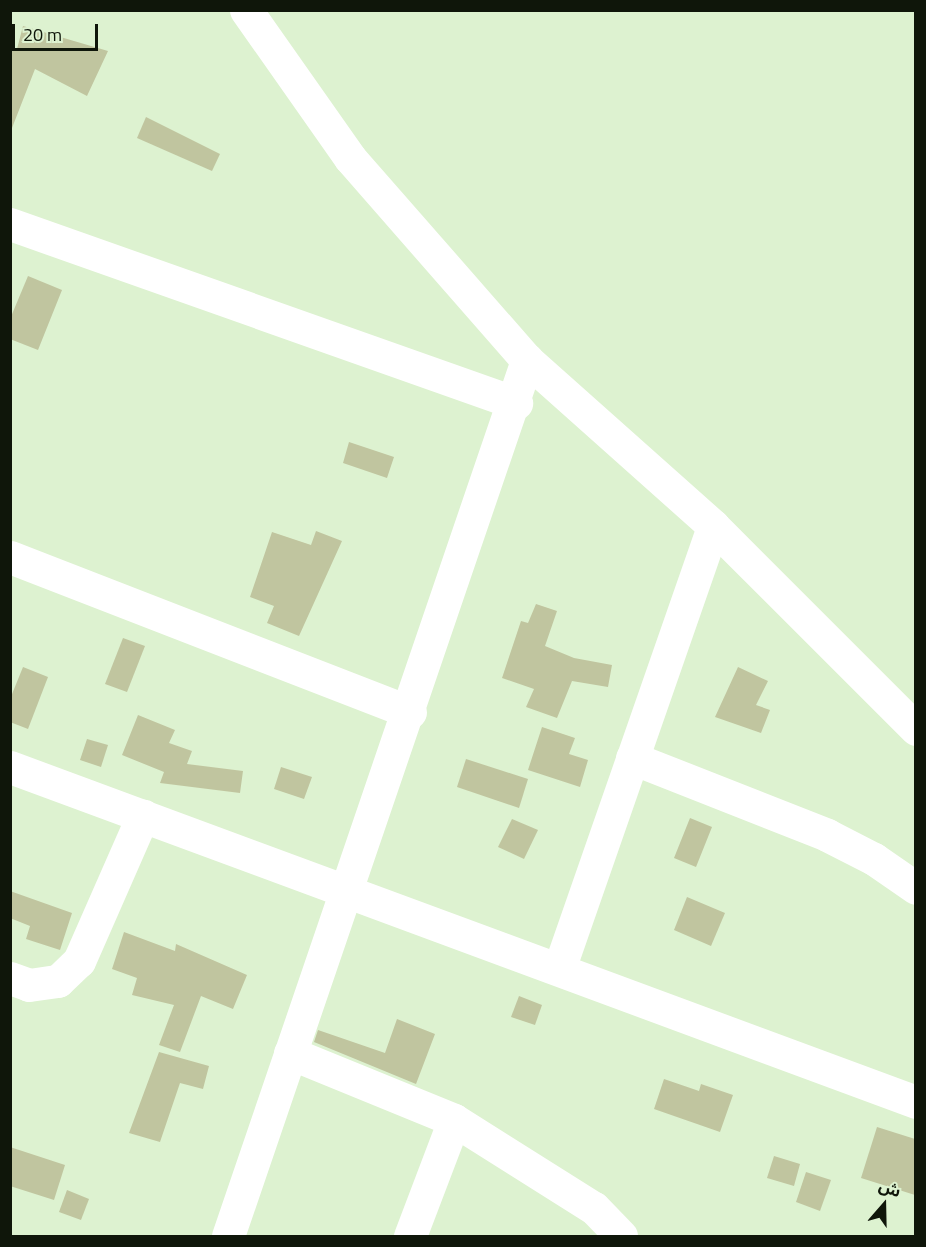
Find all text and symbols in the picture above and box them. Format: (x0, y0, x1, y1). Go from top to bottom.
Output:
scale bar (15, 12, 100, 50)
text: 20 m (23, 21, 62, 48)
text: ش (876, 1173, 905, 1203)
north arrow (854, 1175, 914, 1235)

